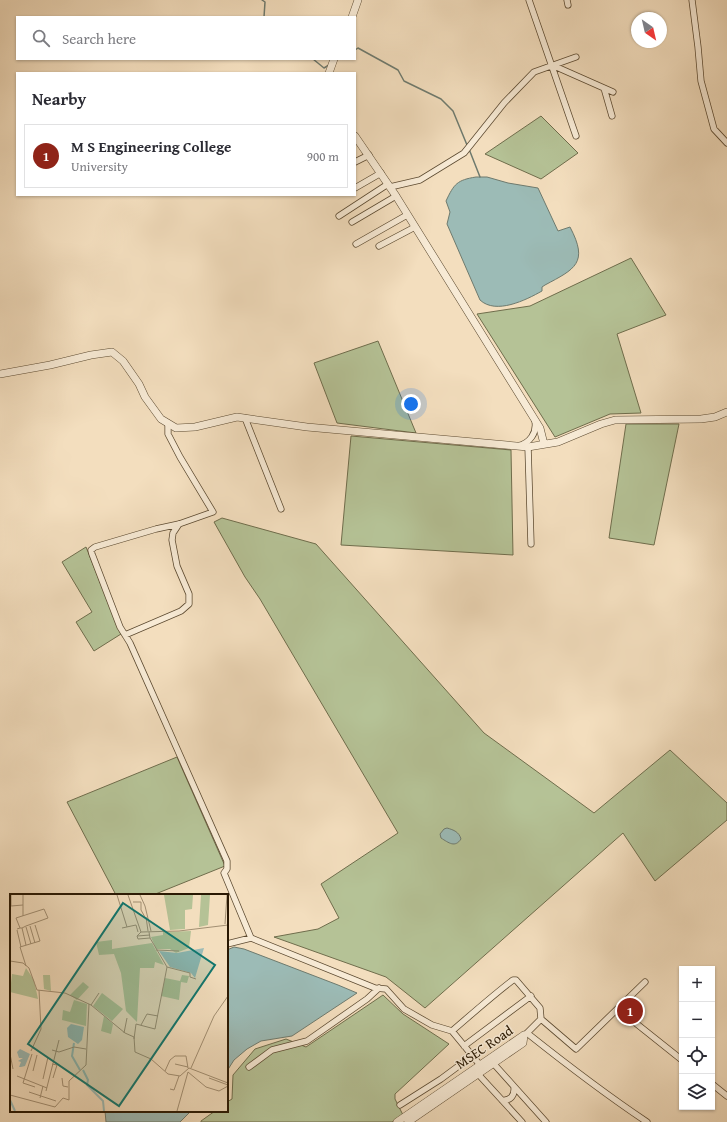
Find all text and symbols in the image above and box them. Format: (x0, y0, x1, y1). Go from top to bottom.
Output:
north arrow (631, 12, 667, 48)
search box (16, 16, 356, 60)
icon: search (30, 27, 52, 49)
text: Search here (62, 28, 136, 49)
text: Nearby (32, 86, 86, 111)
text: M S Engineering College (71, 136, 231, 157)
text: 1 (43, 147, 49, 166)
text: 900 m (307, 147, 339, 166)
text: University (71, 157, 128, 176)
your location (401, 394, 421, 414)
inset map (10, 894, 228, 1112)
map controls (679, 966, 715, 1110)
button: + (679, 966, 715, 1002)
pin: 1 (617, 996, 643, 1026)
button: − (679, 1002, 715, 1038)
street label: MSEC Road (451, 1020, 517, 1074)
button: locate (679, 1038, 715, 1074)
button: layers (679, 1074, 715, 1110)

